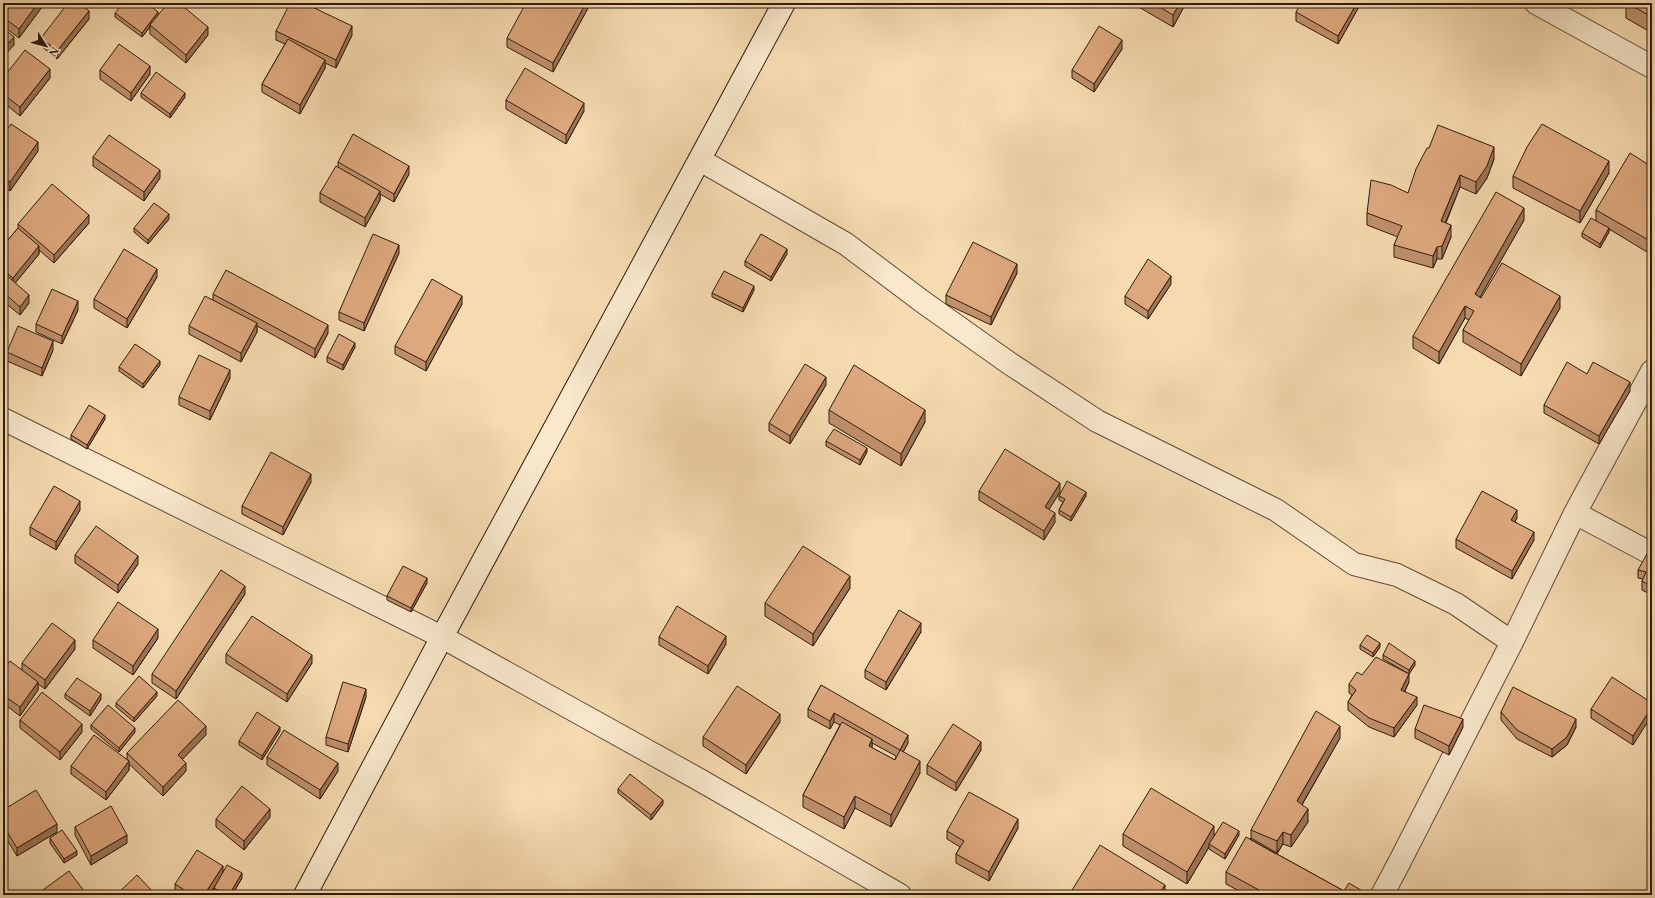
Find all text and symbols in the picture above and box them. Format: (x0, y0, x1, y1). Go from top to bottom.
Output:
north arrow (26, 26, 66, 66)
text: N (46, 44, 62, 60)

